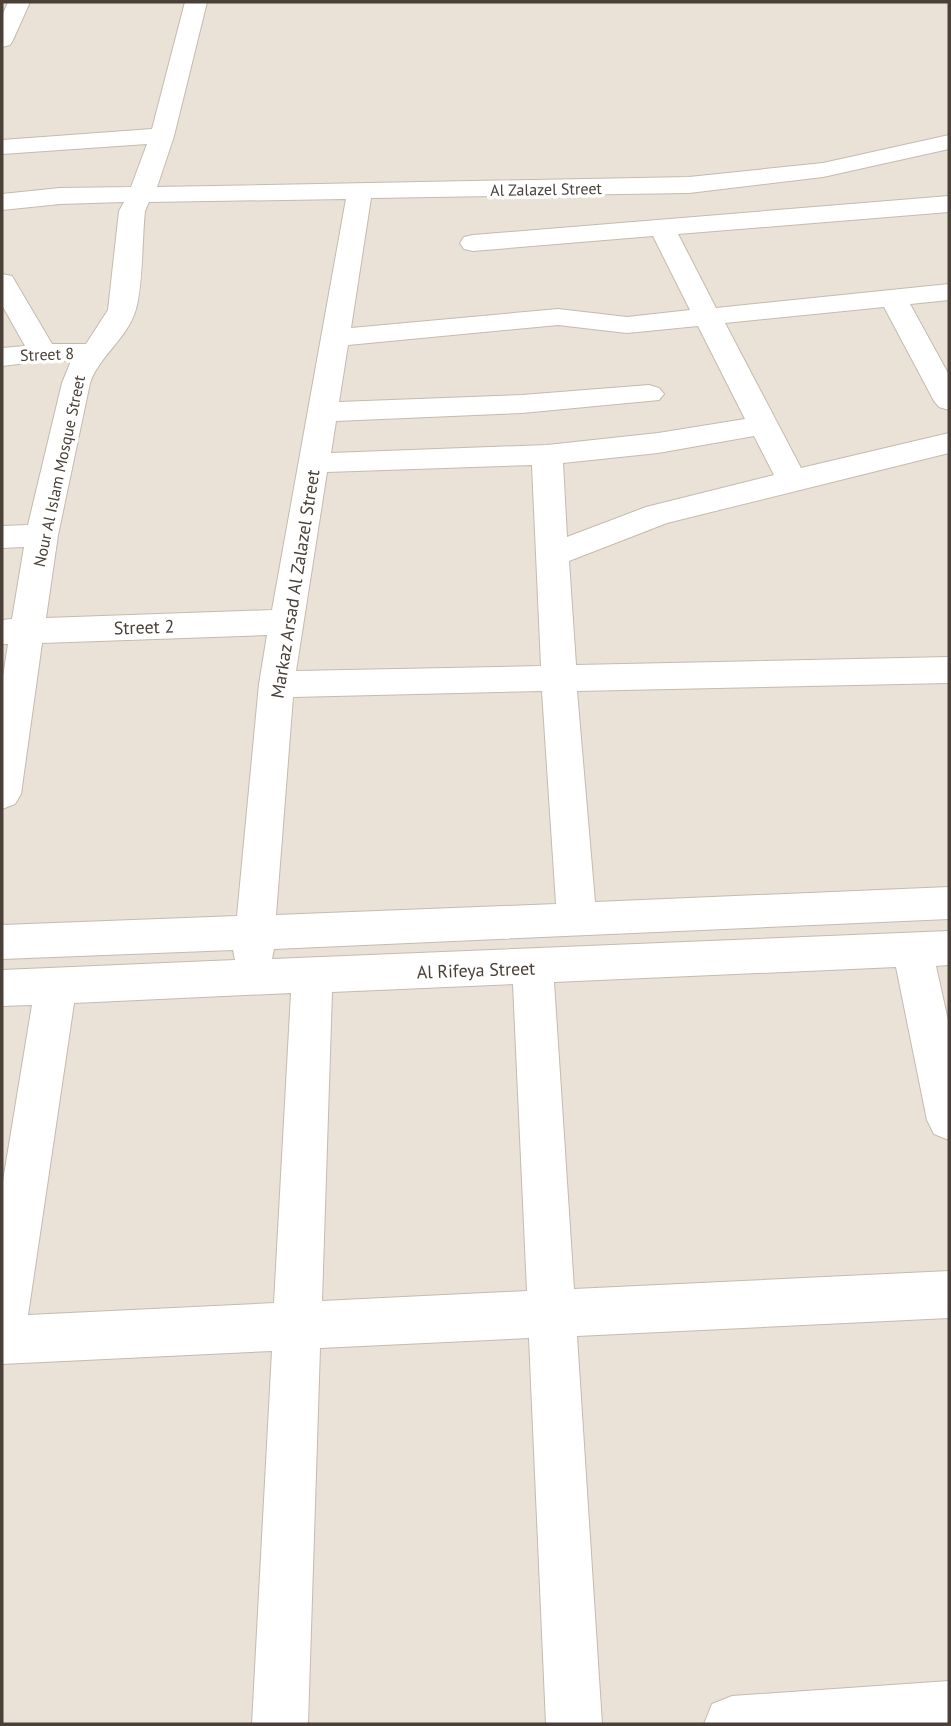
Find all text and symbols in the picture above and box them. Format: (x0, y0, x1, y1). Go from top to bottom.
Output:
street label: Al Zalazel Street (490, 178, 603, 200)
street label: Street 8 (20, 343, 74, 365)
street label: Nour Al Islam Mosque Street (29, 373, 89, 569)
street label: Markaz Arsad Al Zalazel Street (266, 468, 324, 700)
street label: Street 2 (113, 614, 175, 640)
street label: Al Rifeya Street (416, 956, 536, 984)

